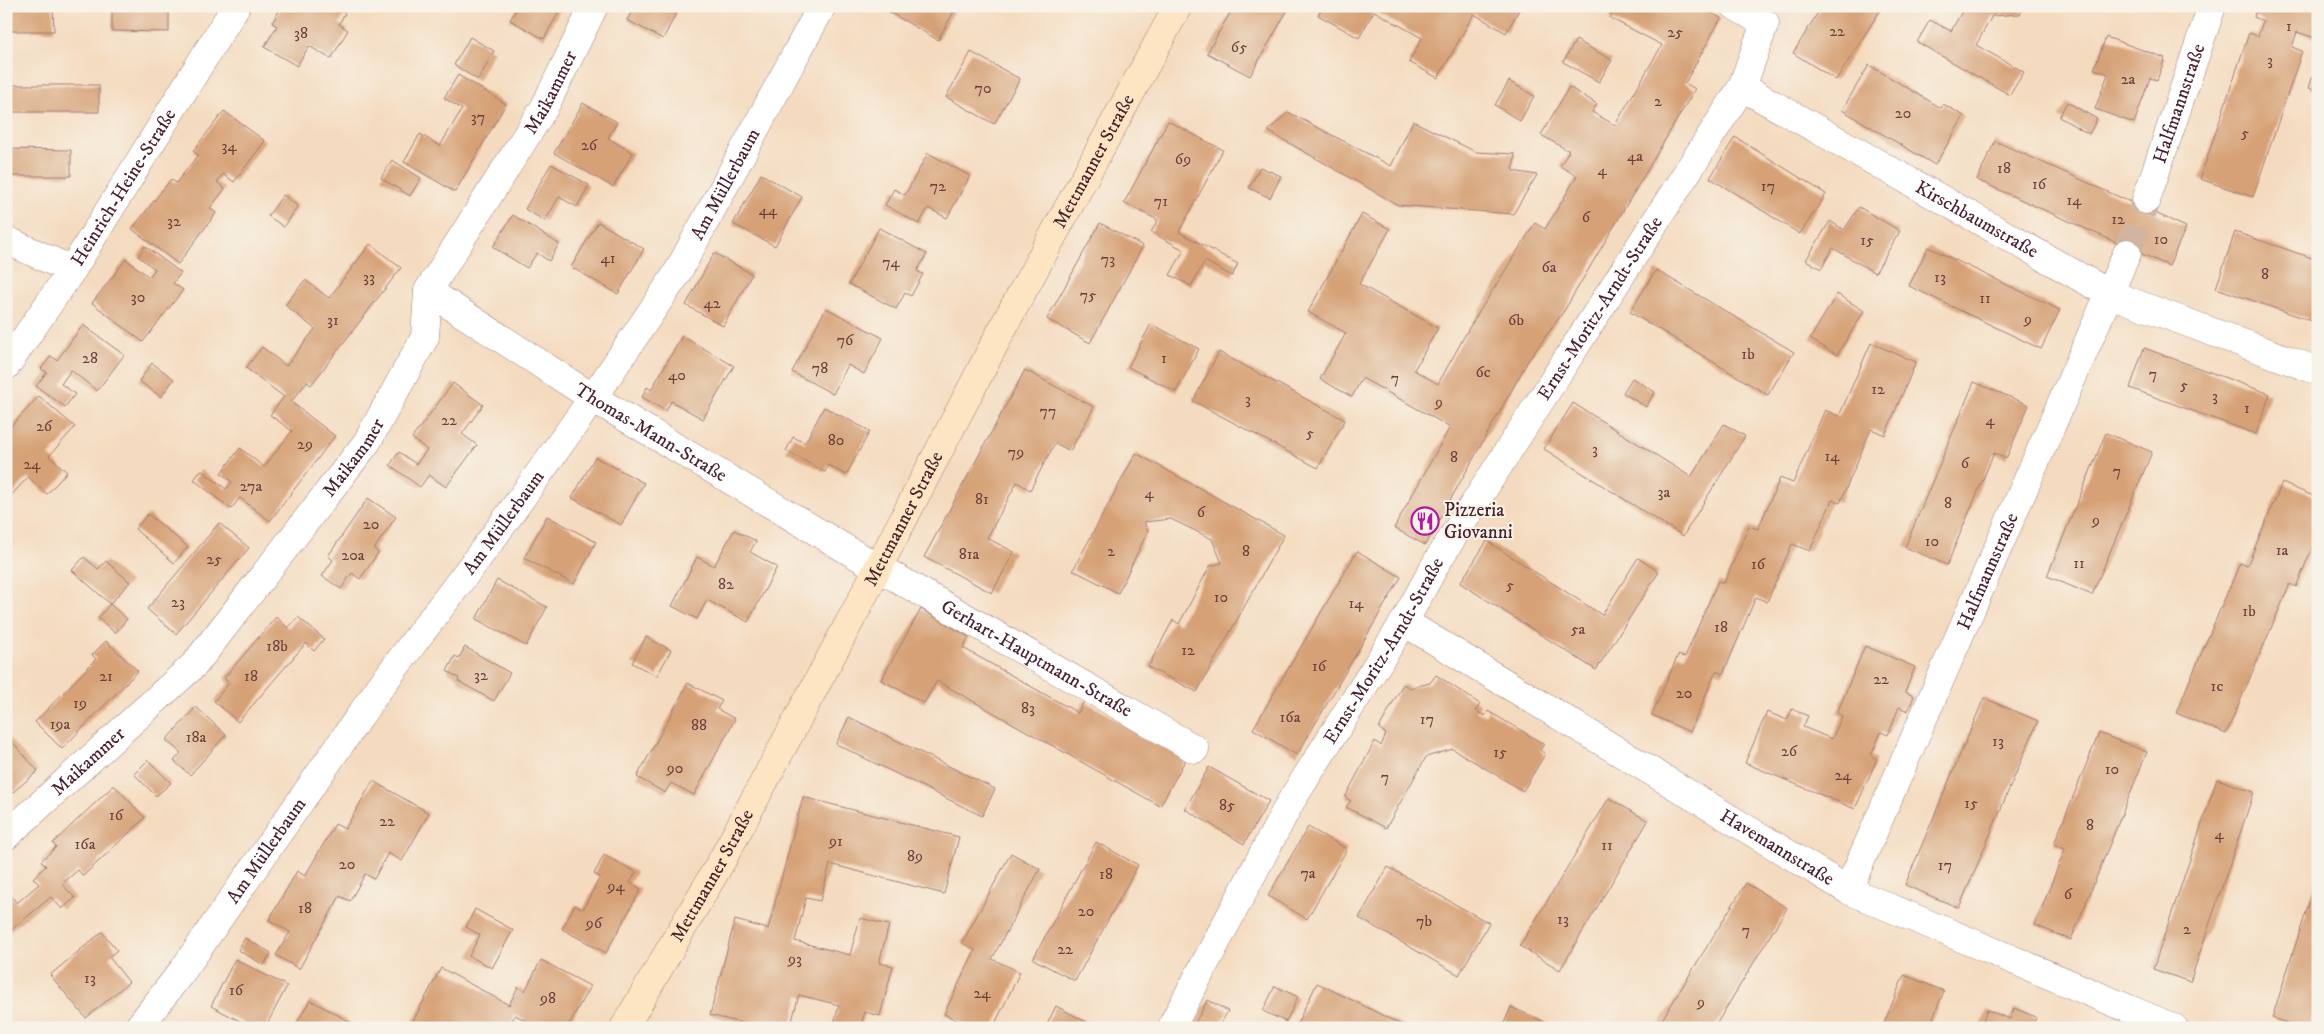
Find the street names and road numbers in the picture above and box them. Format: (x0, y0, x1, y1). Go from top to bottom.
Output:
street label: Halfmannstraße (2148, 40, 2210, 166)
street label: Maikammer (519, 47, 582, 138)
street label: Mettmanner Straße (1048, 90, 1139, 232)
street label: Heinrich-Heine-Straße (66, 104, 181, 270)
street label: Am Müllerbaum (686, 124, 765, 244)
street label: Kirschbaumstraße (1911, 175, 2042, 263)
street label: Ernst-Moritz-Arndt-Straße (1532, 212, 1667, 404)
street label: Thomas-Mann-Straße (570, 378, 731, 487)
street label: Maikammer (317, 414, 389, 501)
street label: Mettmanner Straße (859, 447, 948, 590)
street label: Am Müllerbaum (458, 466, 549, 579)
street label: Halfmannstraße (1952, 509, 2023, 633)
street label: Ernst-Moritz-Arndt-Straße (1319, 553, 1449, 748)
street label: Gerhart-Hauptmann-Straße (937, 595, 1136, 722)
street label: Maikammer (47, 722, 130, 801)
street label: Am Müllerbaum (221, 793, 311, 908)
street label: Havemannstraße (1716, 804, 1839, 891)
street label: Mettmanner Straße (665, 805, 759, 946)

